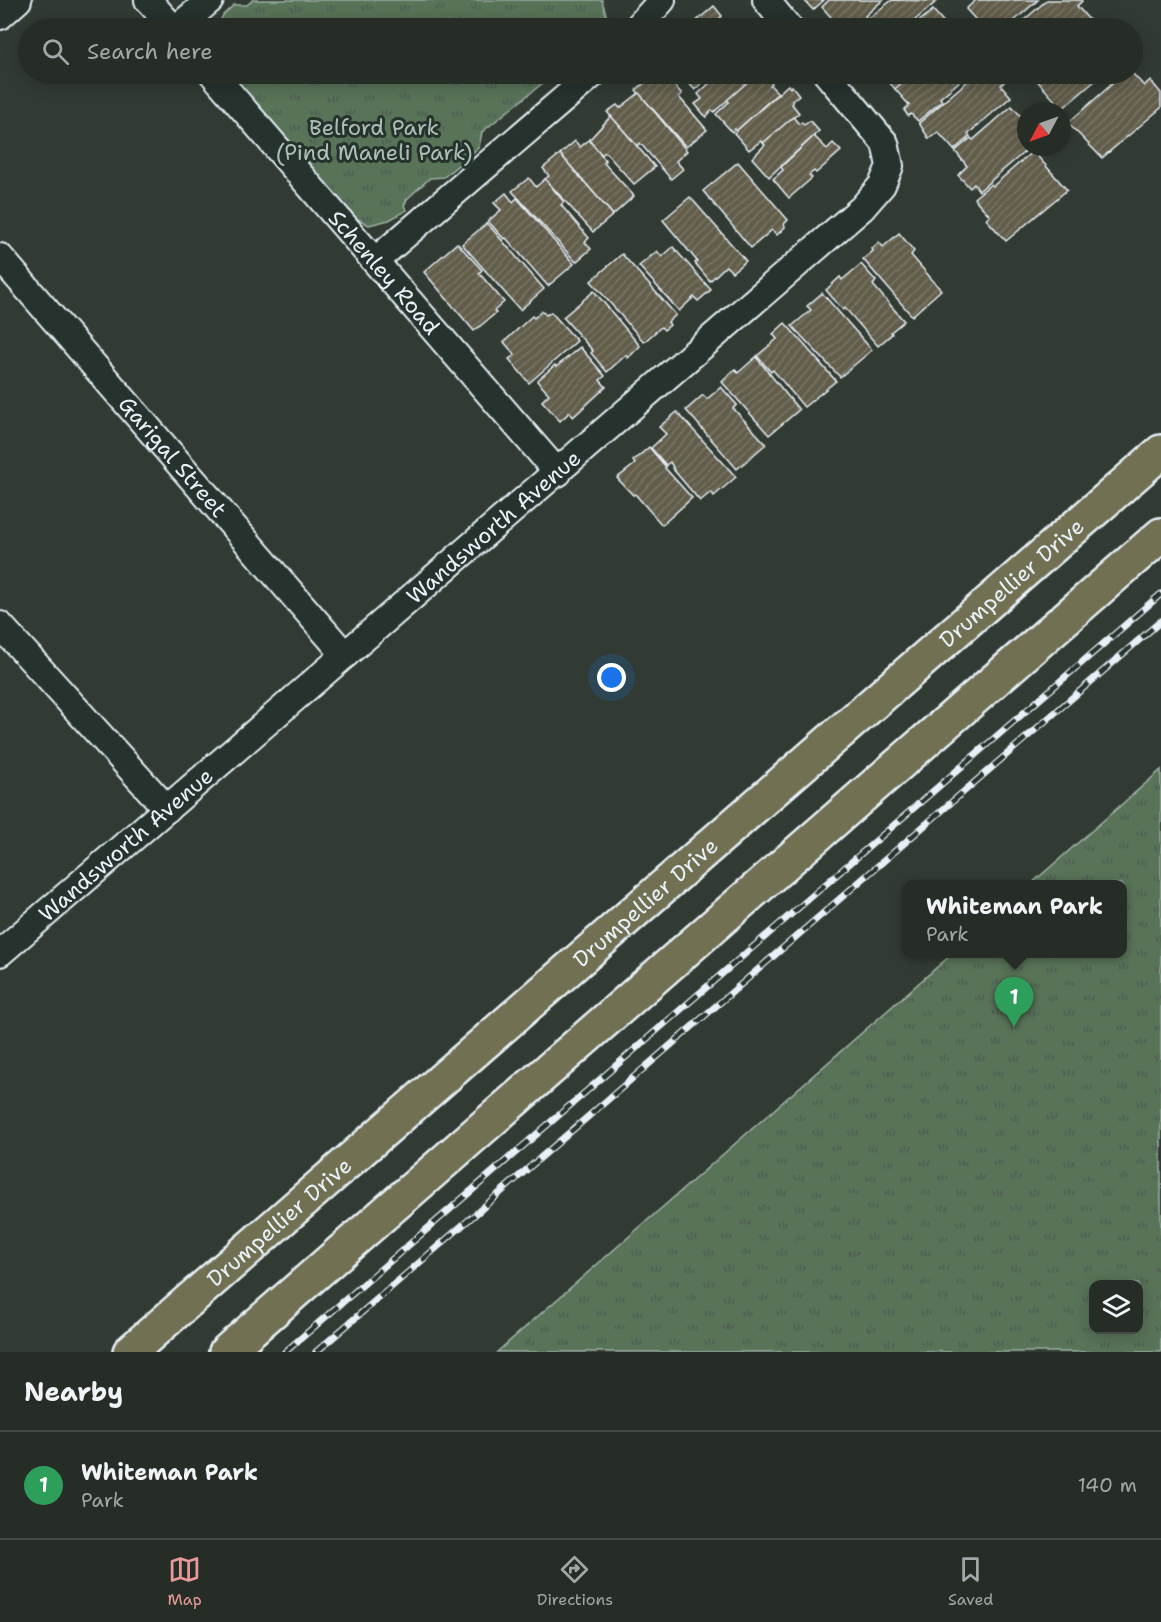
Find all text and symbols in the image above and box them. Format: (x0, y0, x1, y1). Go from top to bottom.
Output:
search box (18, 18, 1143, 84)
icon: search (39, 35, 72, 68)
text: Search here (87, 37, 213, 66)
north arrow (1017, 102, 1071, 156)
park label: Belford Park (Pind Maneli Park) (276, 113, 472, 167)
street label: Schenley Road (322, 204, 446, 341)
street label: Garigal Street (112, 390, 233, 524)
street label: Wandsworth Avenue (400, 444, 587, 610)
street label: Drumpellier Drive (933, 512, 1090, 654)
your location (597, 663, 626, 692)
street label: Wandsworth Avenue (33, 761, 219, 928)
street label: Drumpellier Drive (567, 831, 724, 974)
popup (902, 880, 1127, 958)
text: Whiteman Park (926, 892, 1103, 921)
text: Park (926, 921, 969, 947)
pin: 1 (994, 978, 1034, 1027)
street label: Drumpellier Drive (201, 1151, 358, 1293)
map controls (1089, 1280, 1143, 1334)
button: layers (1089, 1280, 1143, 1334)
text: Nearby (24, 1374, 123, 1409)
text: Whiteman Park (81, 1458, 258, 1487)
text: 1 (39, 1472, 48, 1498)
text: 140 m (1078, 1472, 1137, 1498)
text: Park (81, 1487, 124, 1513)
tab: Map (168, 1553, 202, 1610)
tab: Directions (537, 1553, 613, 1610)
tab: Saved (948, 1553, 994, 1610)

